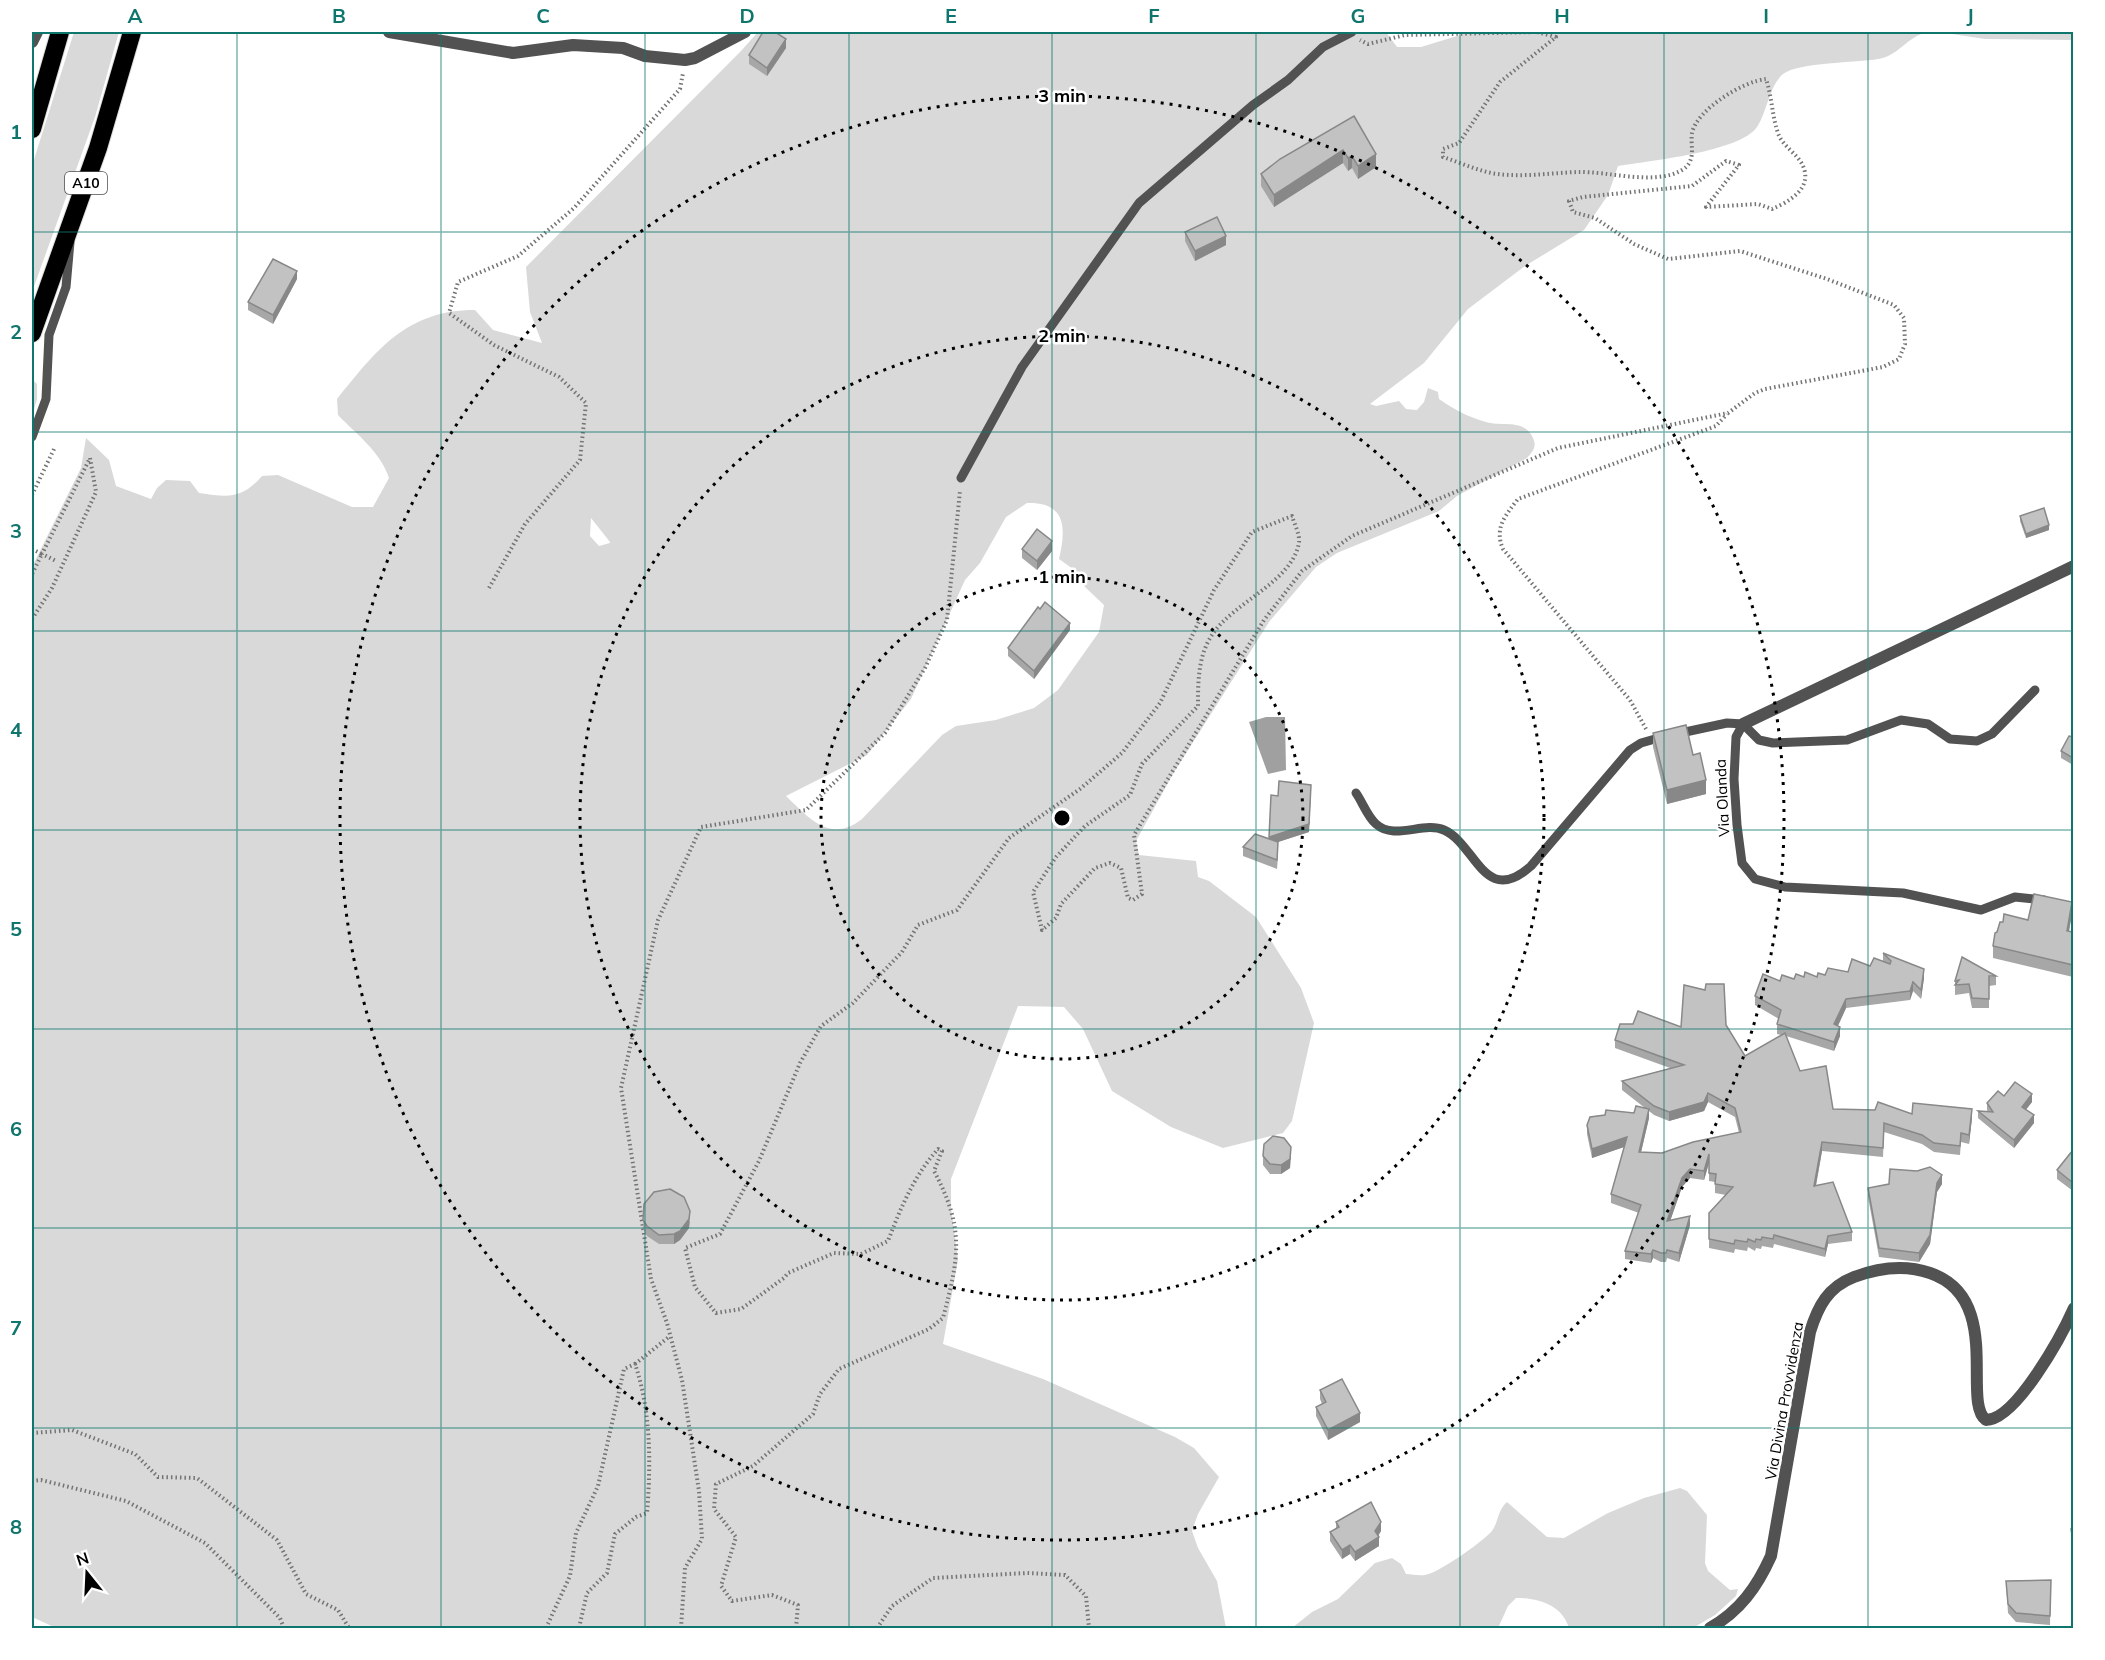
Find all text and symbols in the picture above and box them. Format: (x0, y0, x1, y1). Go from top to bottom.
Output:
text: A (128, 3, 143, 28)
text: B (332, 3, 346, 28)
text: C (536, 3, 550, 28)
text: D (739, 3, 755, 28)
text: E (945, 3, 957, 28)
text: F (1148, 3, 1160, 28)
text: G (1351, 3, 1365, 28)
text: H (1554, 3, 1570, 28)
text: I (1763, 3, 1769, 28)
text: J (1966, 3, 1974, 28)
text: 3 min (1038, 84, 1086, 107)
text: 1 (10, 119, 22, 144)
road number: A10 (65, 172, 107, 194)
text: 2 (10, 319, 22, 344)
text: 2 min (1038, 324, 1086, 347)
text: 3 (10, 518, 22, 543)
text: 1 min (1038, 565, 1086, 588)
text: 4 (10, 717, 22, 742)
street label: Via Olanda (1710, 759, 1734, 837)
centre of rings (1052, 808, 1072, 828)
text: 5 (10, 916, 22, 941)
text: 6 (10, 1116, 22, 1141)
text: 7 (10, 1315, 22, 1340)
street label: Via Divina Provvidenza (1761, 1320, 1807, 1482)
text: 8 (10, 1514, 22, 1539)
north arrow (57, 1543, 117, 1603)
text: N (74, 1547, 91, 1570)

